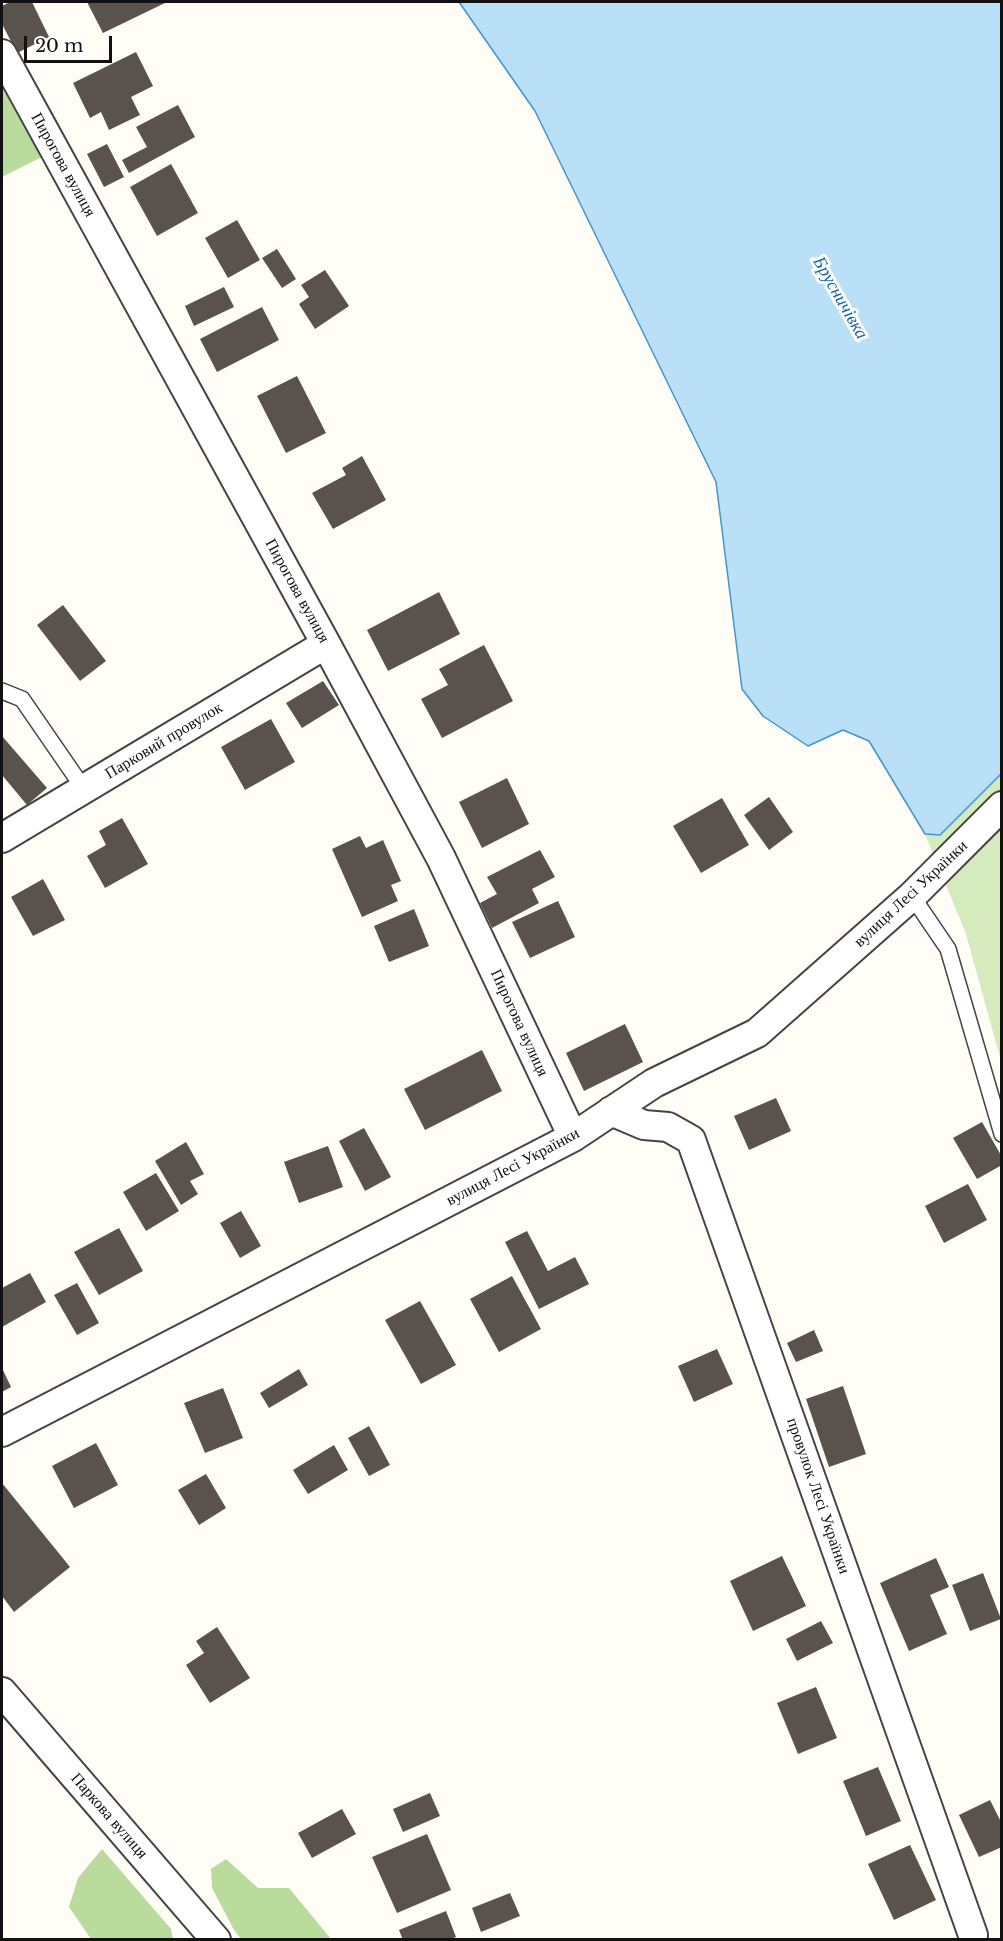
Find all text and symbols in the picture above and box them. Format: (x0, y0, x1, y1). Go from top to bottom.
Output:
scale bar (27, 24, 116, 62)
text: 20 m (35, 35, 83, 57)
street label: Пирогова вулиця (26, 110, 100, 220)
water label: Брусничівка (808, 253, 872, 343)
street label: Пирогова вулиця (260, 536, 334, 646)
street label: Парковий провулок (102, 698, 226, 784)
street label: вулиця Лесі Українки (850, 837, 972, 951)
street label: Пирогова вулиця (486, 966, 552, 1080)
street label: вулиця Лесі Українки (443, 1124, 583, 1210)
street label: провулок Лесі Українки (782, 1415, 854, 1577)
street label: Паркова вулиця (67, 1769, 151, 1863)

